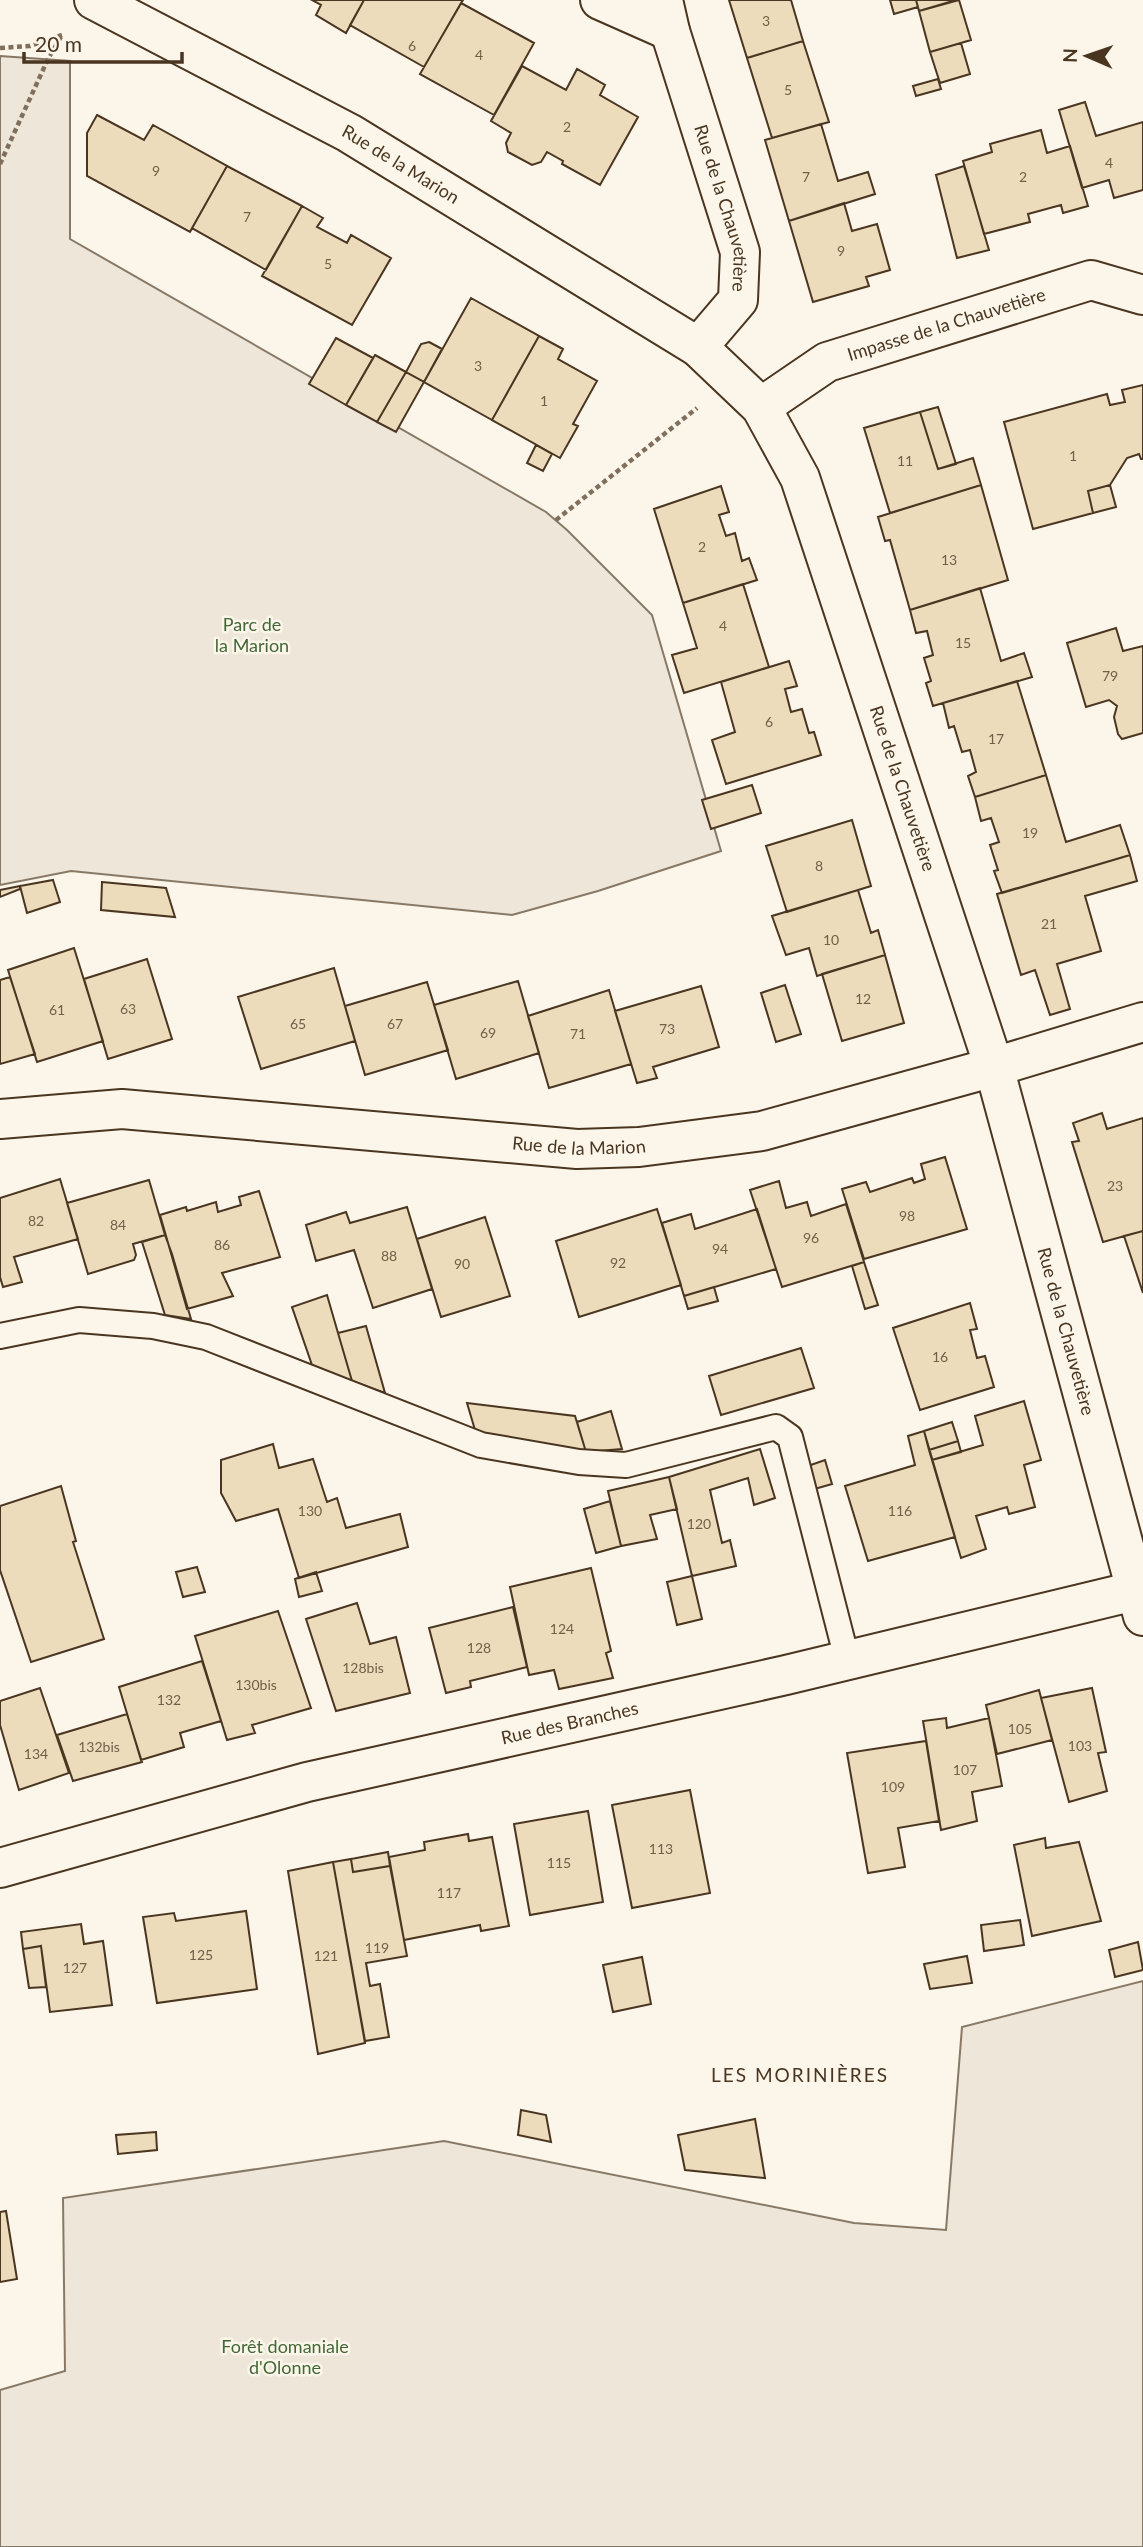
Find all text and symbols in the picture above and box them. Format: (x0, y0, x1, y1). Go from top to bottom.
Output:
house number: 3 (762, 12, 770, 29)
scale bar (24, 21, 182, 65)
north arrow (1052, 21, 1122, 91)
text: 20 m (35, 31, 82, 56)
house number: 6 (408, 37, 416, 54)
house number: 4 (475, 46, 483, 63)
text: N (1058, 48, 1081, 63)
house number: 5 (784, 81, 792, 98)
house number: 2 (563, 118, 571, 135)
street label: Rue de la Marion (339, 119, 464, 208)
street label: Rue de la Chauvetière (690, 121, 753, 292)
house number: 4 (1105, 154, 1113, 171)
house number: 9 (152, 162, 160, 179)
house number: 7 (802, 168, 810, 185)
house number: 2 (1019, 168, 1027, 185)
house number: 7 (243, 208, 251, 225)
house number: 9 (837, 242, 845, 259)
house number: 5 (324, 255, 332, 272)
street label: Impasse de la Chauvetière (844, 283, 1048, 365)
house number: 3 (474, 357, 482, 374)
house number: 1 (540, 392, 548, 409)
house number: 1 (1069, 447, 1077, 464)
house number: 11 (897, 452, 913, 469)
house number: 2 (698, 538, 706, 555)
house number: 13 (941, 551, 957, 568)
park label: Parc de la Marion (215, 613, 289, 656)
house number: 4 (719, 617, 727, 634)
house number: 15 (955, 634, 971, 651)
house number: 79 (1102, 667, 1118, 684)
street label: Rue de la Chauvetière (866, 703, 941, 874)
house number: 6 (765, 713, 773, 730)
house number: 17 (988, 730, 1004, 747)
house number: 19 (1022, 824, 1038, 841)
house number: 8 (815, 857, 823, 874)
house number: 21 (1041, 915, 1057, 932)
house number: 10 (823, 931, 839, 948)
house number: 12 (855, 990, 871, 1007)
house number: 63 (120, 1000, 136, 1017)
house number: 61 (49, 1001, 65, 1018)
house number: 65 (290, 1015, 306, 1032)
house number: 67 (387, 1015, 403, 1032)
house number: 73 (659, 1020, 675, 1037)
house number: 69 (480, 1024, 496, 1041)
house number: 71 (570, 1025, 586, 1042)
street label: Rue de la Marion (511, 1131, 647, 1159)
house number: 23 (1107, 1177, 1123, 1194)
house number: 98 (899, 1207, 915, 1224)
house number: 82 (28, 1212, 44, 1229)
house number: 84 (110, 1216, 126, 1233)
house number: 96 (803, 1229, 819, 1246)
house number: 86 (214, 1236, 230, 1253)
house number: 94 (712, 1240, 728, 1257)
street label: Rue de la Chauvetière (1033, 1245, 1100, 1417)
house number: 88 (381, 1247, 397, 1264)
house number: 92 (610, 1254, 626, 1271)
house number: 90 (454, 1255, 470, 1272)
house number: 16 (932, 1348, 948, 1365)
house number: 130 (298, 1502, 322, 1519)
house number: 116 (888, 1502, 912, 1519)
house number: 120 (687, 1515, 711, 1532)
house number: 124 (550, 1620, 574, 1637)
house number: 128 (467, 1639, 491, 1656)
house number: 128bis (342, 1659, 384, 1676)
house number: 130bis (235, 1676, 277, 1693)
house number: 132 (157, 1691, 181, 1708)
street label: Rue des Branches (499, 1696, 640, 1748)
house number: 105 (1008, 1720, 1032, 1737)
house number: 103 (1068, 1737, 1092, 1754)
house number: 132bis (78, 1738, 120, 1755)
house number: 134 (24, 1745, 48, 1762)
house number: 107 (953, 1761, 977, 1778)
house number: 109 (881, 1778, 905, 1795)
house number: 113 (649, 1840, 673, 1857)
house number: 115 (547, 1854, 571, 1871)
house number: 117 (437, 1884, 461, 1901)
house number: 119 (365, 1939, 389, 1956)
house number: 125 (189, 1946, 213, 1963)
house number: 121 (314, 1947, 338, 1964)
house number: 127 (63, 1959, 87, 1976)
district label: LES MORINIÈRES (711, 2063, 889, 2086)
park label: Forêt domaniale d'Olonne (221, 2335, 349, 2378)

